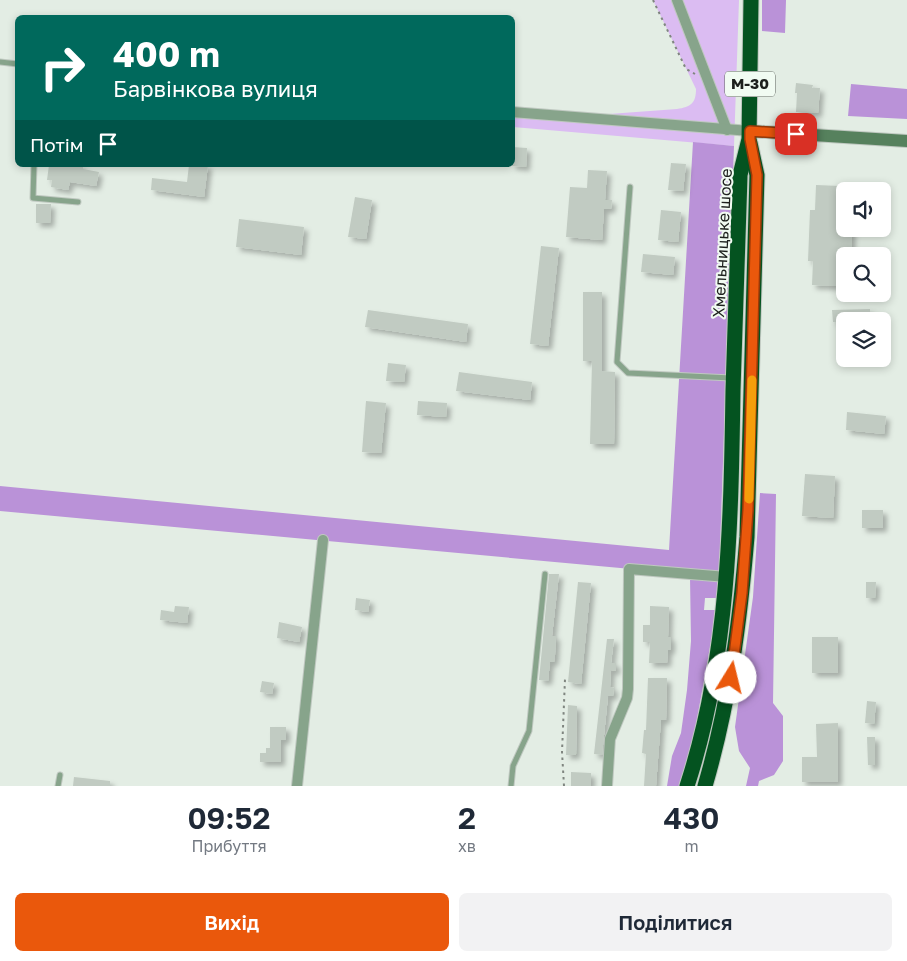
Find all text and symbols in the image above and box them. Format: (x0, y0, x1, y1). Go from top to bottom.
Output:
text: 400 m (113, 33, 220, 75)
icon: right (30, 35, 95, 100)
road number: М-30 (725, 72, 775, 96)
text: Барвінкова вулиця (113, 75, 318, 102)
pin (775, 113, 817, 155)
icon: arrive (782, 120, 810, 148)
icon: arrive (94, 130, 122, 158)
text: Потім (30, 133, 84, 156)
street label: Хмельницьке шосе (708, 168, 736, 318)
map controls (836, 182, 891, 367)
button: sound (836, 182, 891, 237)
button: search (836, 247, 891, 302)
button: layers (836, 312, 891, 367)
position arrow (704, 651, 756, 703)
text: 09:52 (187, 800, 271, 836)
text: 2 (458, 800, 476, 836)
text: 430 (663, 800, 720, 836)
text: Прибуття (191, 836, 267, 856)
text: хв (458, 836, 476, 856)
text: m (684, 836, 699, 856)
button: Вихід (15, 893, 449, 951)
button: Поділитися (459, 893, 892, 951)

